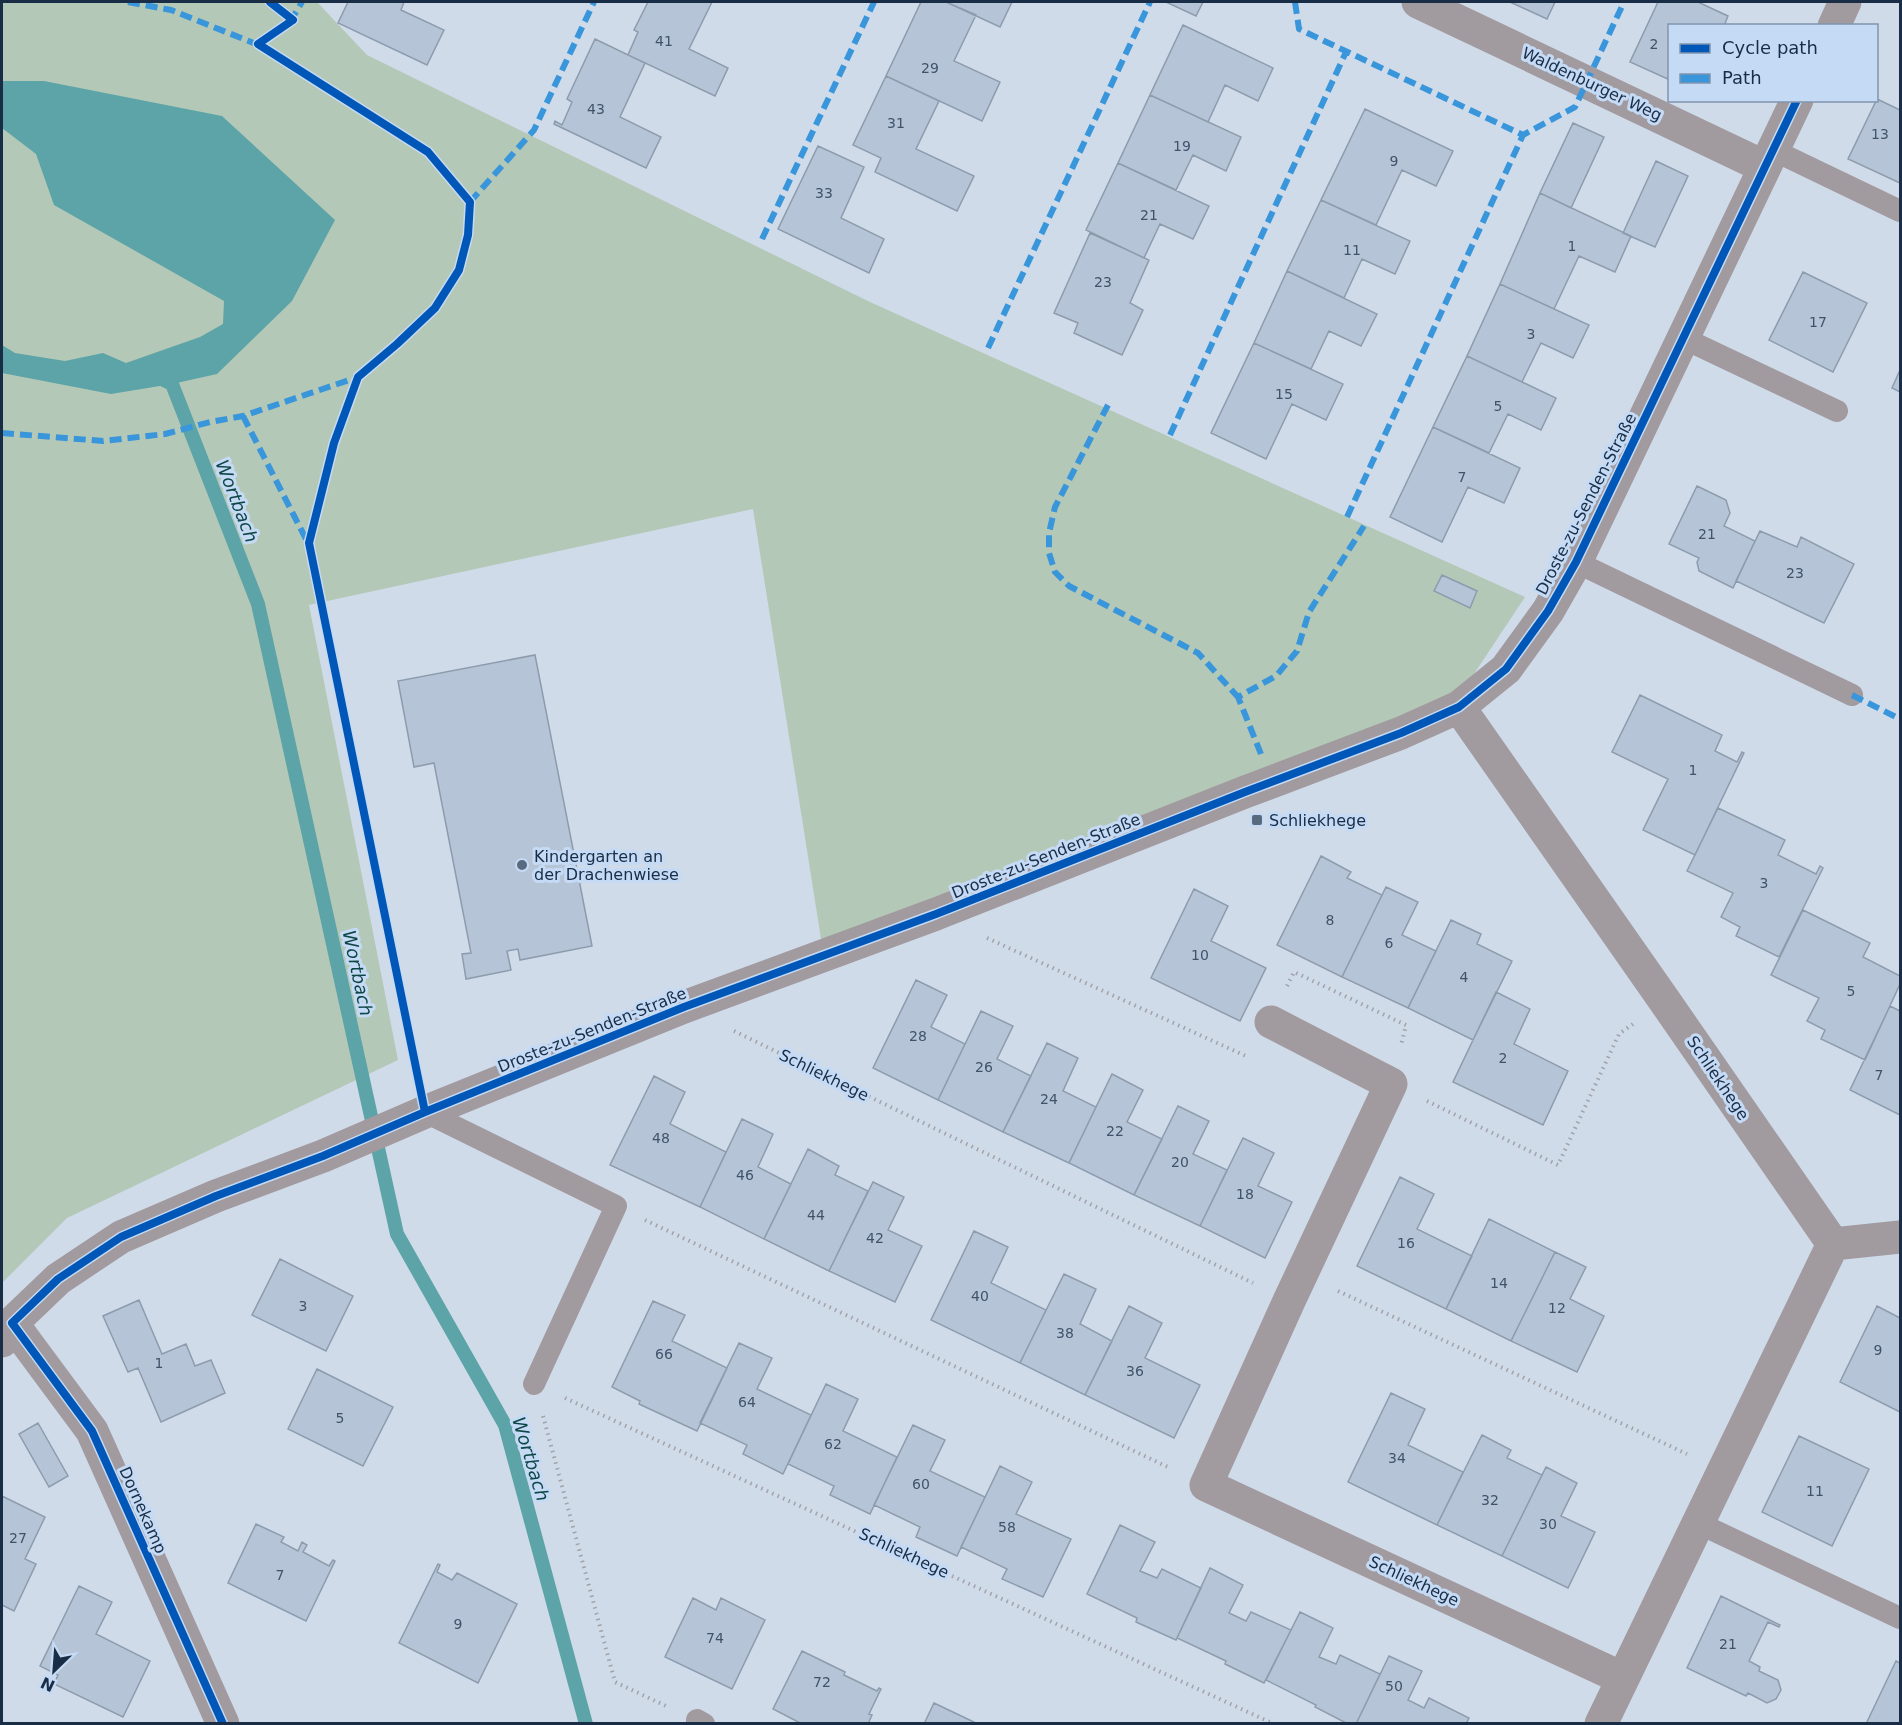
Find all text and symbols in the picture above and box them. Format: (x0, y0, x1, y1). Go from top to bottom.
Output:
legend (1668, 24, 1878, 102)
house number: 41 (655, 33, 673, 49)
house number: 2 (1650, 36, 1658, 52)
text: Cycle path (1722, 37, 1818, 58)
street label: Waldenburger Weg (1519, 43, 1665, 125)
house number: 29 (921, 60, 939, 76)
text: Path (1722, 67, 1762, 88)
house number: 43 (587, 101, 605, 117)
house number: 31 (887, 115, 905, 131)
house number: 13 (1871, 126, 1889, 142)
house number: 19 (1173, 138, 1191, 154)
house number: 9 (1390, 153, 1398, 169)
house number: 33 (815, 185, 833, 201)
house number: 21 (1140, 207, 1158, 223)
house number: 1 (1568, 238, 1576, 254)
house number: 11 (1343, 242, 1361, 258)
house number: 23 (1094, 274, 1112, 290)
house number: 17 (1809, 314, 1827, 330)
house number: 3 (1527, 326, 1535, 342)
house number: 15 (1275, 386, 1293, 402)
house number: 5 (1494, 398, 1502, 414)
street label: Droste-zu-Senden-Straße (1532, 410, 1640, 598)
water label: Wortbach (212, 457, 262, 545)
house number: 7 (1458, 469, 1466, 485)
house number: 21 (1698, 526, 1716, 542)
house number: 23 (1786, 565, 1804, 581)
house number: 1 (1689, 762, 1697, 778)
street label: Droste-zu-Senden-Straße (949, 809, 1143, 903)
place label: Schliekhege (1269, 811, 1366, 830)
marker: Schliekhege (1250, 813, 1264, 827)
place label: Kindergarten an der Drachenwiese (534, 847, 679, 884)
marker: Kindergarten an der Drachenwiese (515, 858, 529, 872)
house number: 3 (1760, 875, 1768, 891)
house number: 8 (1326, 912, 1334, 928)
water label: Wortbach (339, 928, 377, 1018)
house number: 6 (1385, 935, 1394, 951)
house number: 10 (1191, 947, 1209, 963)
house number: 4 (1460, 969, 1469, 985)
street label: Droste-zu-Senden-Straße (495, 983, 689, 1077)
house number: 5 (1847, 983, 1855, 999)
house number: 28 (909, 1028, 927, 1044)
street label: Schliekhege (1683, 1032, 1753, 1124)
street label: Schliekhege (776, 1045, 872, 1105)
house number: 2 (1499, 1050, 1507, 1066)
house number: 26 (975, 1059, 993, 1075)
house number: 7 (1875, 1067, 1883, 1083)
house number: 24 (1040, 1091, 1058, 1107)
house number: 22 (1106, 1123, 1124, 1139)
house number: 48 (652, 1130, 670, 1146)
house number: 20 (1171, 1154, 1189, 1170)
house number: 46 (736, 1167, 754, 1183)
house number: 18 (1236, 1186, 1254, 1202)
house number: 44 (807, 1207, 825, 1223)
house number: 42 (866, 1230, 884, 1246)
house number: 16 (1397, 1235, 1415, 1251)
house number: 14 (1490, 1275, 1508, 1291)
house number: 40 (971, 1288, 989, 1304)
house number: 3 (299, 1298, 307, 1314)
house number: 12 (1548, 1300, 1566, 1316)
house number: 38 (1056, 1325, 1074, 1341)
house number: 9 (1874, 1342, 1882, 1358)
house number: 66 (655, 1346, 673, 1362)
house number: 1 (155, 1355, 163, 1371)
house number: 36 (1126, 1363, 1144, 1379)
house number: 64 (738, 1394, 756, 1410)
house number: 5 (336, 1410, 344, 1426)
water label: Wortbach (508, 1414, 554, 1504)
house number: 62 (824, 1436, 842, 1452)
house number: 34 (1388, 1450, 1406, 1466)
street label: Dornekamp (115, 1464, 171, 1556)
house number: 60 (912, 1476, 930, 1492)
house number: 11 (1806, 1483, 1824, 1499)
house number: 32 (1481, 1492, 1499, 1508)
house number: 30 (1539, 1516, 1557, 1532)
house number: 58 (998, 1519, 1016, 1535)
street label: Schliekhege (856, 1524, 952, 1582)
house number: 27 (9, 1530, 27, 1546)
street label: Schliekhege (1366, 1552, 1462, 1610)
house number: 7 (276, 1567, 284, 1583)
house number: 9 (454, 1616, 462, 1632)
house number: 74 (706, 1630, 724, 1646)
house number: 21 (1719, 1636, 1737, 1652)
north arrow (24, 1641, 84, 1701)
text: N (38, 1673, 58, 1696)
house number: 72 (813, 1674, 831, 1690)
house number: 50 (1385, 1678, 1403, 1694)

